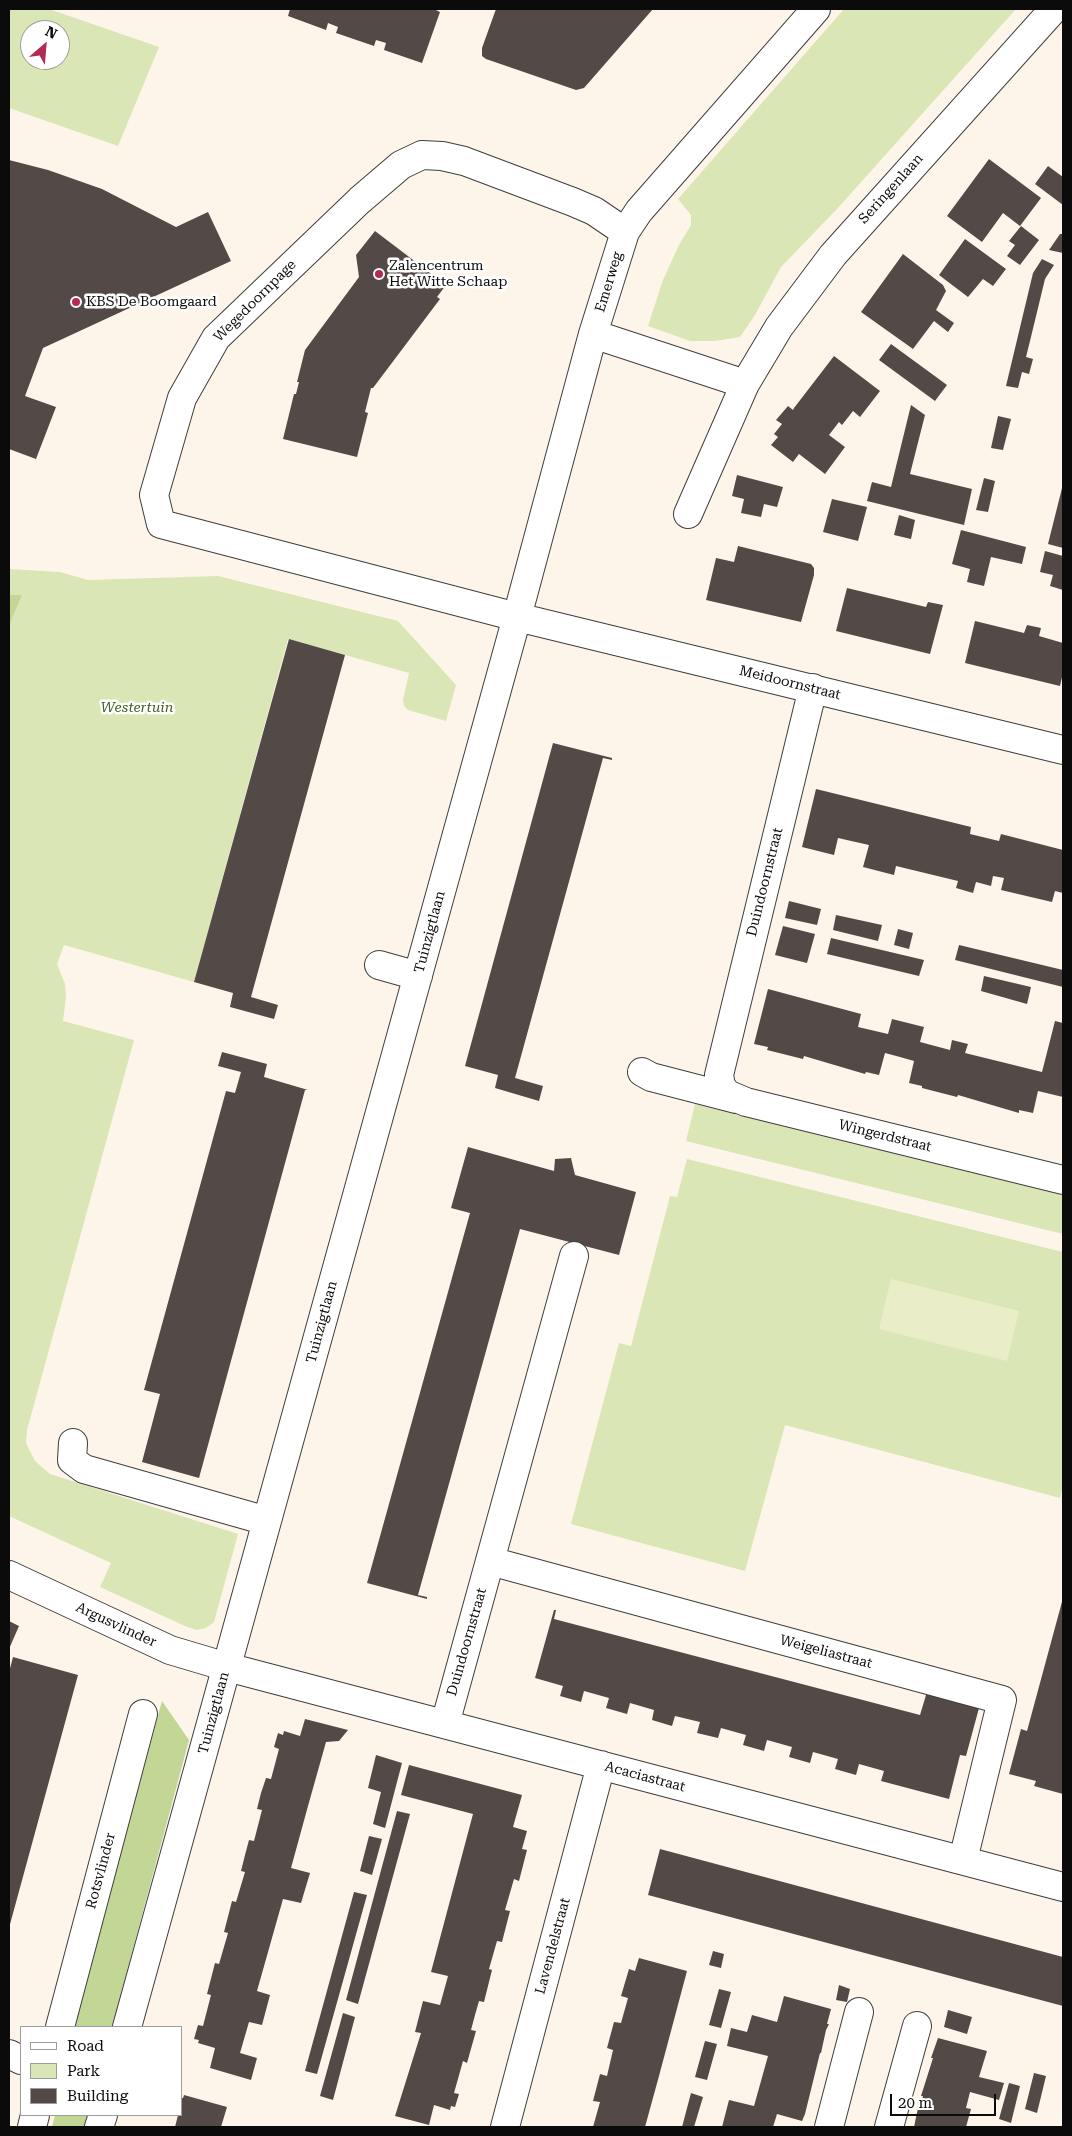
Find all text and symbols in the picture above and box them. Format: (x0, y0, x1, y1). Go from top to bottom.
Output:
north arrow (20, 20, 70, 70)
text: N (43, 23, 60, 42)
street label: Seringenlaan (855, 151, 927, 227)
street label: Emerweg (592, 250, 626, 314)
street label: Wegedoornpage (210, 256, 300, 346)
place label: Zalencentrum Het Witte Schaap (389, 258, 507, 290)
marker: Zalencentrum Het Witte Schaap (373, 268, 385, 280)
place label: KBS De Boomgaard (86, 294, 217, 310)
marker: KBS De Boomgaard (70, 296, 82, 308)
street label: Meidoornstraat (738, 662, 842, 704)
park label: Westertuin (101, 700, 173, 716)
street label: Duindoornstraat (743, 826, 787, 938)
street label: Tuinzigtlaan (411, 889, 449, 975)
street label: Wingerdstraat (837, 1116, 933, 1156)
street label: Tuinzigtlaan (303, 1279, 341, 1365)
street label: Duindoornstraat (444, 1586, 490, 1698)
street label: Argusvlinder (73, 1599, 159, 1651)
street label: Weigeliastraat (778, 1632, 874, 1672)
street label: Tuinzigtlaan (195, 1670, 233, 1756)
street label: Acaciastraat (603, 1758, 687, 1796)
street label: Rotsvlinder (83, 1831, 119, 1911)
street label: Lavendelstraat (532, 1896, 574, 1996)
legend (20, 2026, 182, 2116)
text: Road (67, 2037, 104, 2055)
text: Park (67, 2062, 100, 2080)
scale bar (892, 2084, 998, 2116)
text: Building (67, 2087, 128, 2105)
text: 20 m (898, 2094, 932, 2112)

